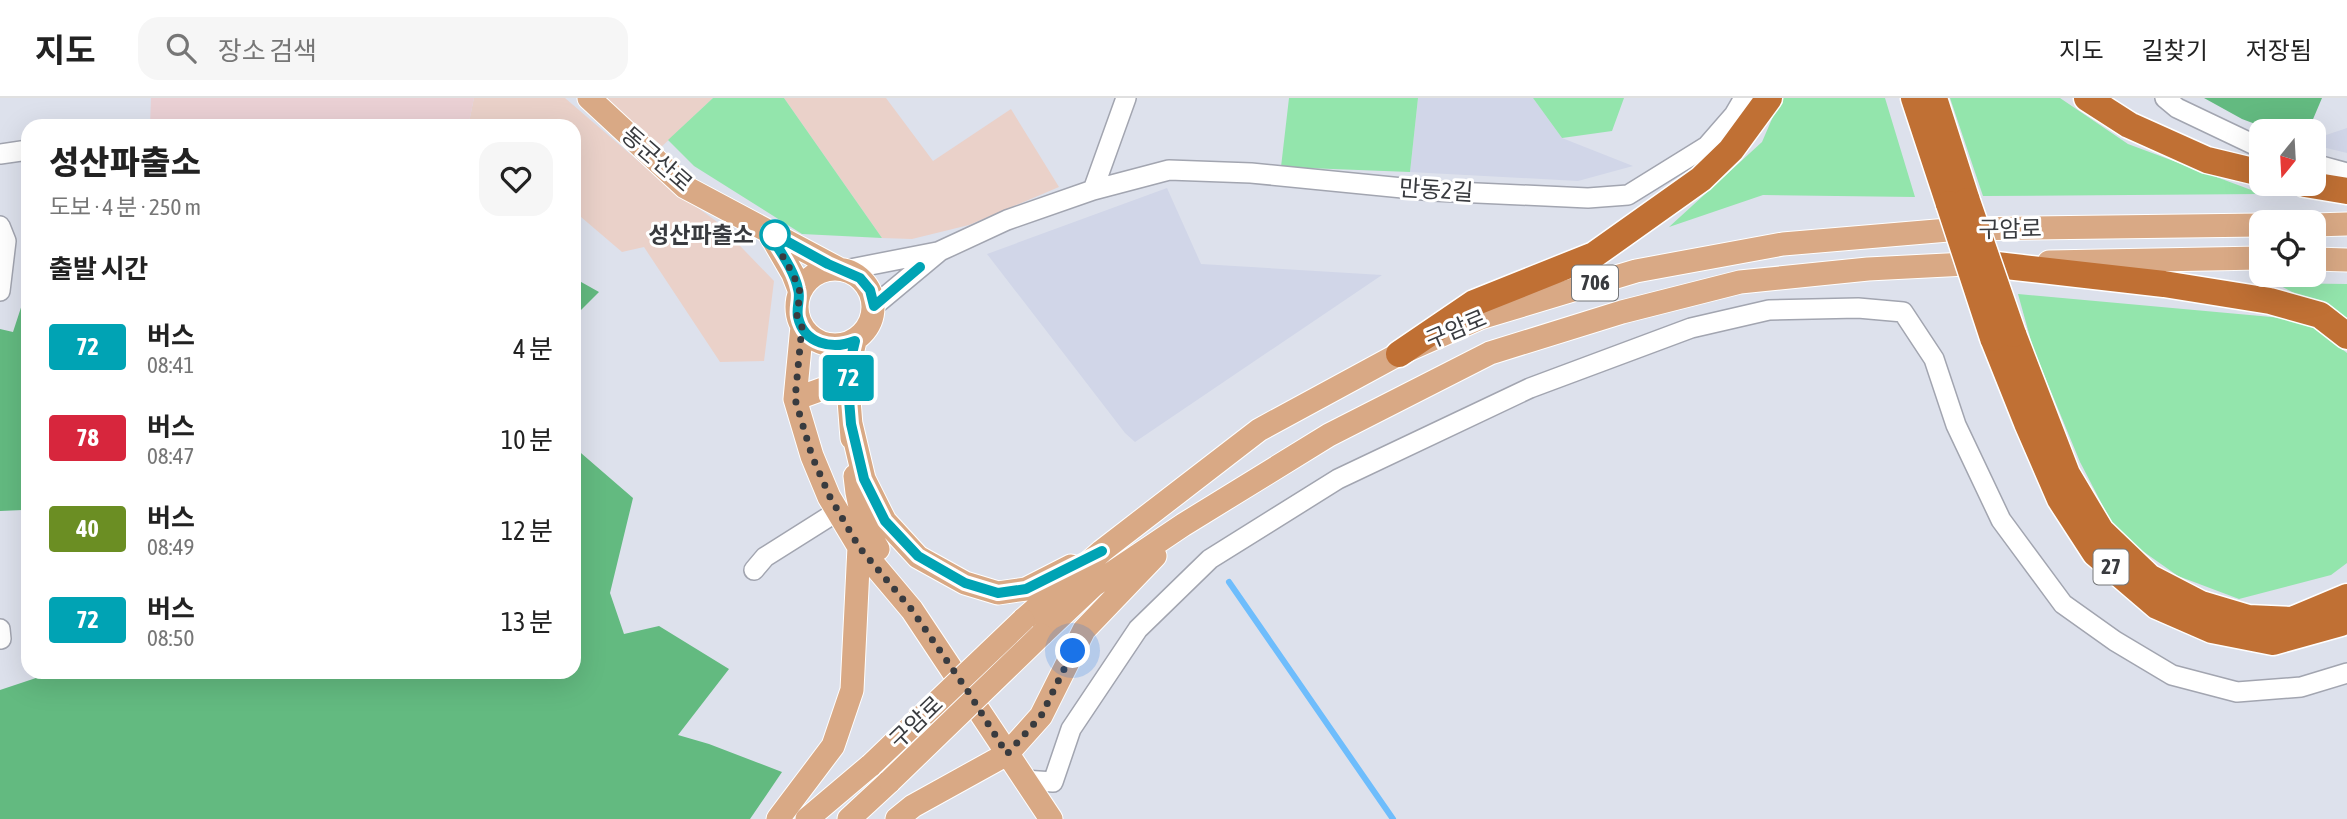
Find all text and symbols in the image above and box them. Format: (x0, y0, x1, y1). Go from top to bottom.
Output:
search box (138, 17, 628, 80)
icon: search (162, 29, 200, 67)
text: 지도 (35, 31, 96, 69)
text: 장소 검색 (218, 36, 317, 66)
text: 지도 (2059, 37, 2104, 64)
text: 길찾기 (2142, 37, 2208, 64)
text: 저장됨 (2246, 37, 2312, 64)
north arrow (2249, 119, 2326, 196)
map controls (2249, 119, 2326, 287)
street label: 동군산로 (617, 121, 697, 197)
button: heart (479, 142, 553, 216)
text: 성산파출소 (49, 143, 201, 181)
street label: 만동2길 (1398, 174, 1474, 206)
text: 도보 · 4 분 · 250 m (49, 194, 201, 220)
button: locate (2249, 210, 2326, 287)
street label: 구암로 (1978, 215, 2042, 243)
marker: 성산파출소 (760, 220, 790, 250)
place label: 성산파출소 (648, 222, 754, 248)
text: 출발 시간 (49, 254, 148, 284)
road number: 706 (1572, 266, 1618, 300)
street label: 구암로 (1422, 305, 1490, 353)
text: 버스 (147, 321, 195, 351)
text: 72 (76, 333, 99, 360)
text: 4 분 (513, 334, 553, 364)
text: 08:41 (147, 352, 194, 378)
line badge: 72 (816, 355, 880, 401)
text: 72 (837, 364, 859, 391)
text: 버스 (147, 412, 195, 442)
text: 78 (76, 424, 99, 451)
text: 10 분 (501, 425, 553, 455)
text: 08:47 (147, 443, 194, 469)
text: 버스 (147, 503, 195, 533)
text: 40 (76, 515, 99, 542)
text: 12 분 (501, 516, 553, 546)
text: 08:49 (147, 534, 194, 560)
road number: 27 (2094, 550, 2128, 584)
text: 버스 (147, 594, 195, 624)
text: 72 (76, 606, 99, 633)
text: 13 분 (501, 607, 553, 637)
text: 08:50 (147, 625, 194, 651)
your location (1055, 633, 1090, 668)
street label: 구암로 (884, 691, 948, 753)

